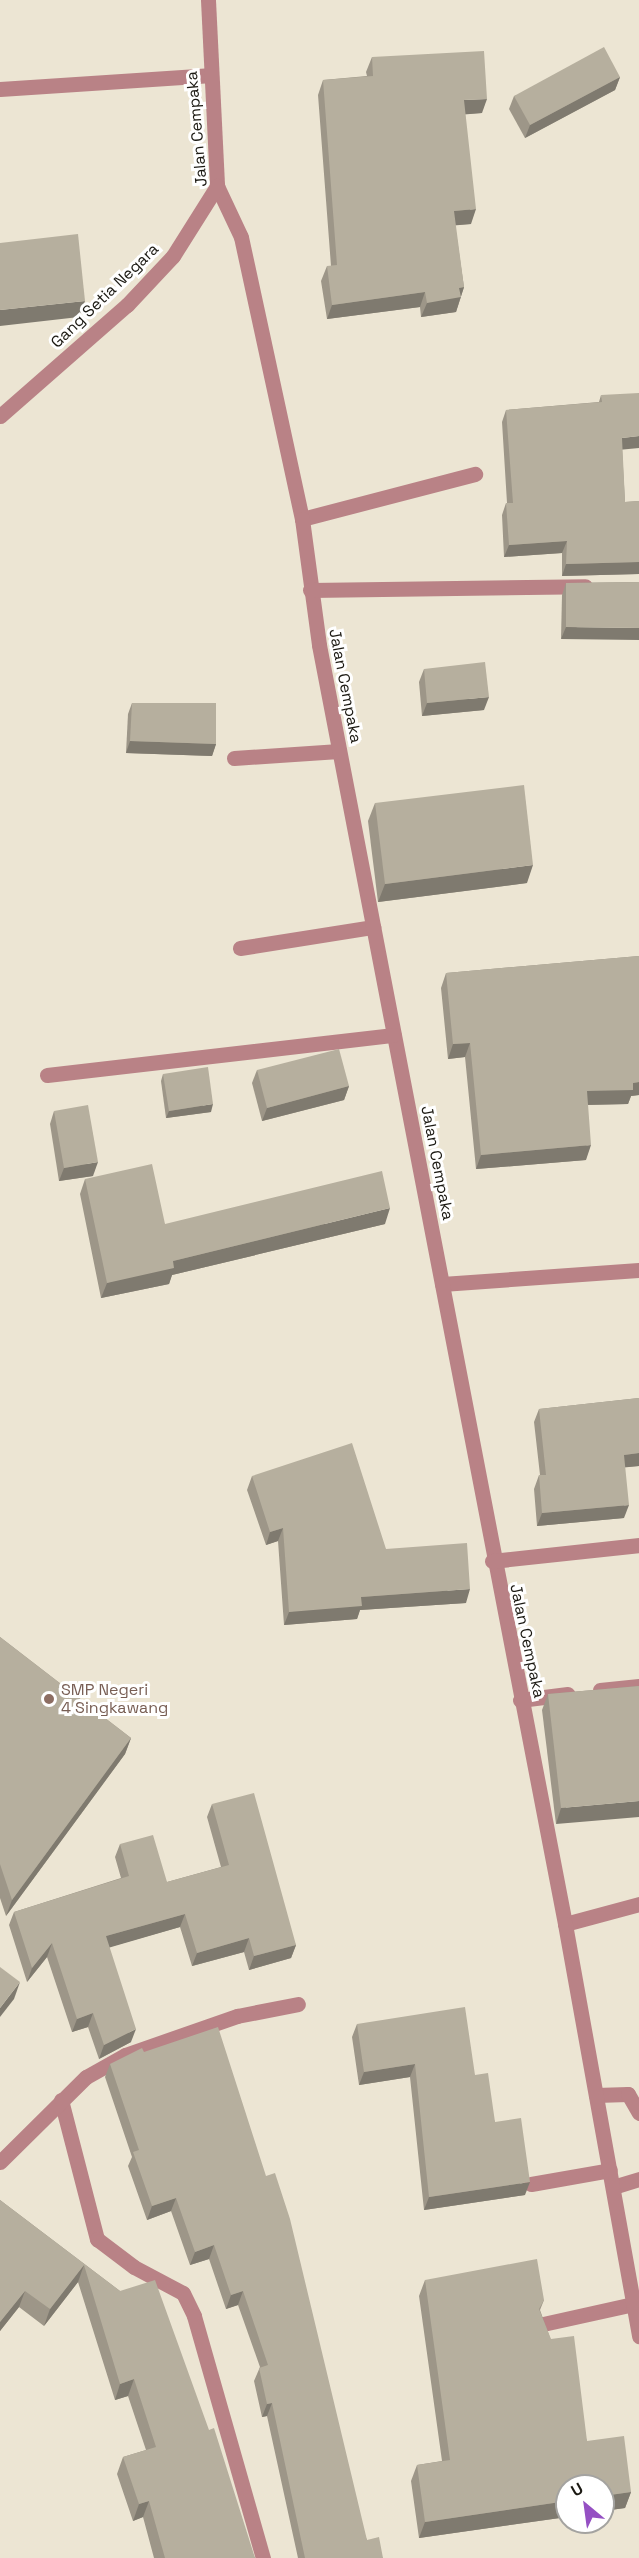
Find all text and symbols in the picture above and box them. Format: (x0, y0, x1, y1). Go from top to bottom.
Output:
street label: Jalan Cempaka (182, 70, 212, 188)
street label: Gang Setia Negara (47, 240, 163, 352)
street label: Jalan Cempaka (325, 627, 365, 745)
street label: Jalan Cempaka (417, 1104, 457, 1222)
street label: Jalan Cempaka (506, 1582, 548, 1700)
place label: SMP Negeri 4 Singkawang (61, 1680, 168, 1718)
marker: SMP Negeri 4 Singkawang (42, 1692, 56, 1706)
north arrow (555, 2474, 615, 2534)
text: U (567, 2478, 587, 2501)

